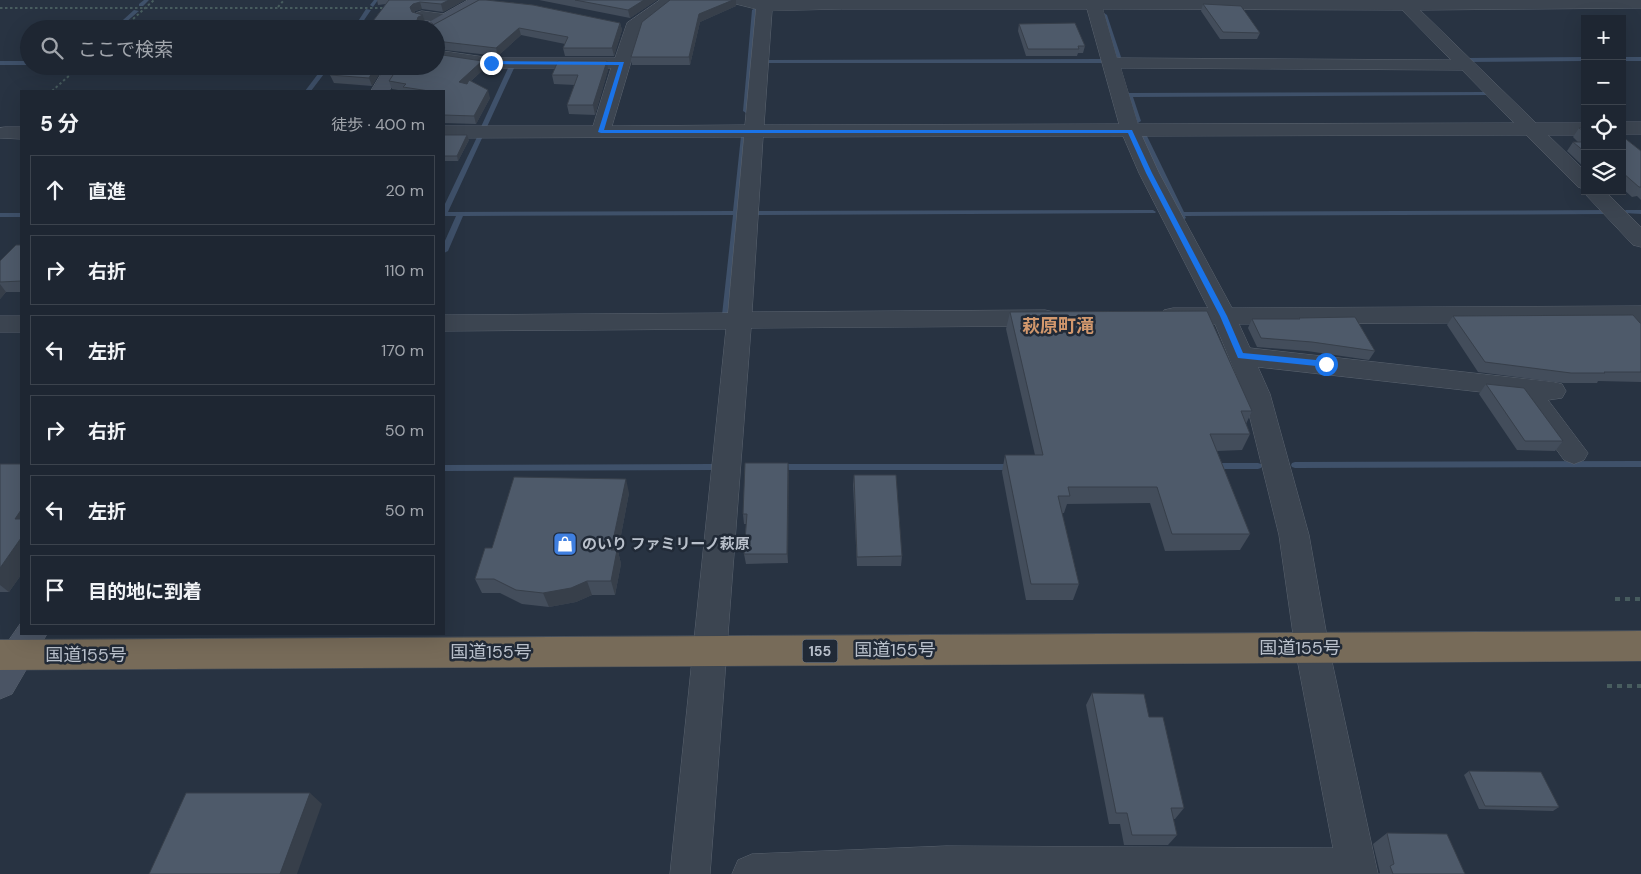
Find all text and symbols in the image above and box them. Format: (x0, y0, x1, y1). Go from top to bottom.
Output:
map controls (1581, 15, 1626, 195)
button: + (1581, 15, 1626, 60)
search box (20, 20, 445, 75)
icon: search (38, 34, 66, 62)
text: ここで検索 (78, 37, 173, 62)
route end (480, 52, 503, 75)
button: − (1581, 60, 1626, 105)
button: locate (1581, 105, 1626, 150)
text: 5 分 (40, 110, 79, 138)
text: 徒歩 · 400 m (331, 114, 425, 135)
button: layers (1581, 150, 1626, 195)
icon: ahead (41, 176, 69, 204)
text: 直進 (88, 179, 126, 204)
text: 20 m (385, 180, 424, 201)
icon: right (41, 256, 69, 284)
text: 右折 (88, 259, 126, 284)
text: 110 m (385, 260, 424, 281)
district label: 萩原町滝 (1022, 314, 1094, 338)
icon: left (41, 336, 69, 364)
text: 左折 (88, 339, 126, 364)
text: 170 m (381, 340, 424, 361)
route start (1315, 353, 1338, 376)
icon: right (41, 416, 69, 444)
text: 右折 (88, 419, 126, 444)
text: 50 m (385, 420, 424, 441)
icon: left (41, 496, 69, 524)
text: 左折 (88, 499, 126, 524)
text: 50 m (385, 500, 424, 521)
shop icon: のいり ファミリーノ萩原 (552, 531, 578, 557)
place label: のいり ファミリーノ萩原 (582, 534, 750, 554)
icon: arrive (41, 576, 69, 604)
text: 目的地に到着 (88, 579, 202, 604)
street label: 国道155号 (1259, 636, 1341, 660)
street label: 国道155号 (854, 638, 936, 662)
street label: 国道155号 (450, 640, 532, 664)
road number: 155 (802, 640, 838, 662)
street label: 国道155号 (45, 643, 127, 667)

